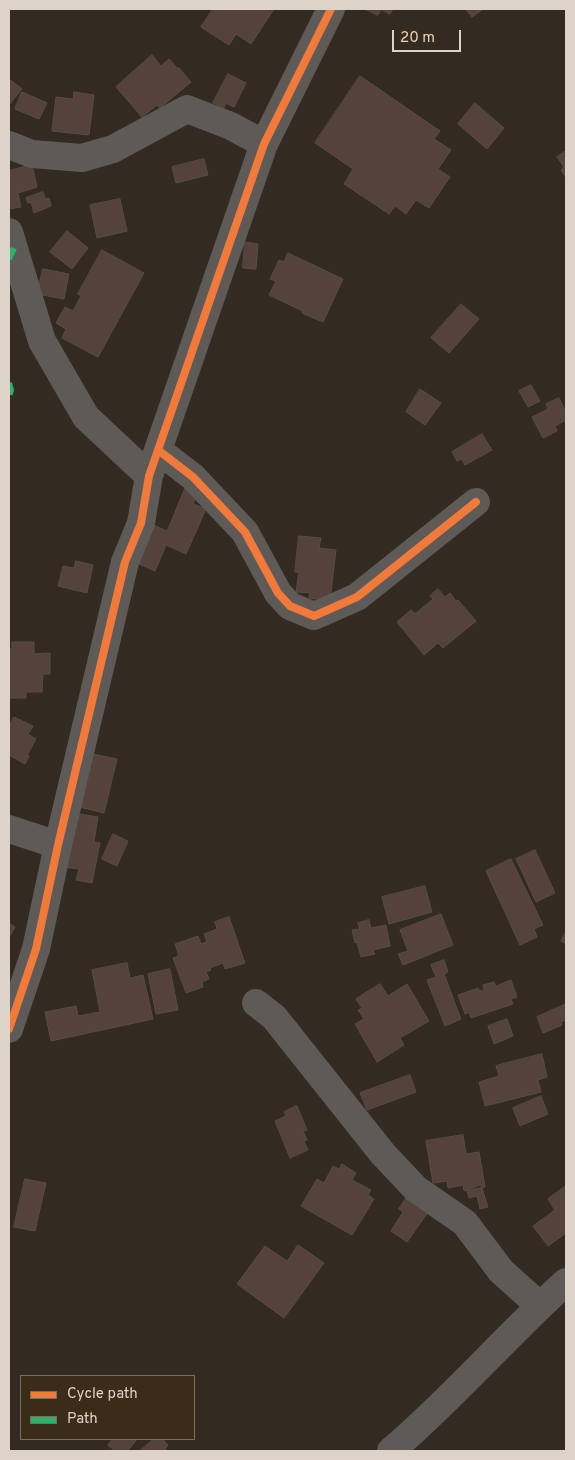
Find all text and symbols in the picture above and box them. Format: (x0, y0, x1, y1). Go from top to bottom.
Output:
scale bar (395, 20, 464, 52)
text: 20 m (400, 29, 435, 48)
legend (20, 1375, 195, 1440)
text: Cycle path (67, 1385, 138, 1404)
text: Path (67, 1410, 98, 1429)

